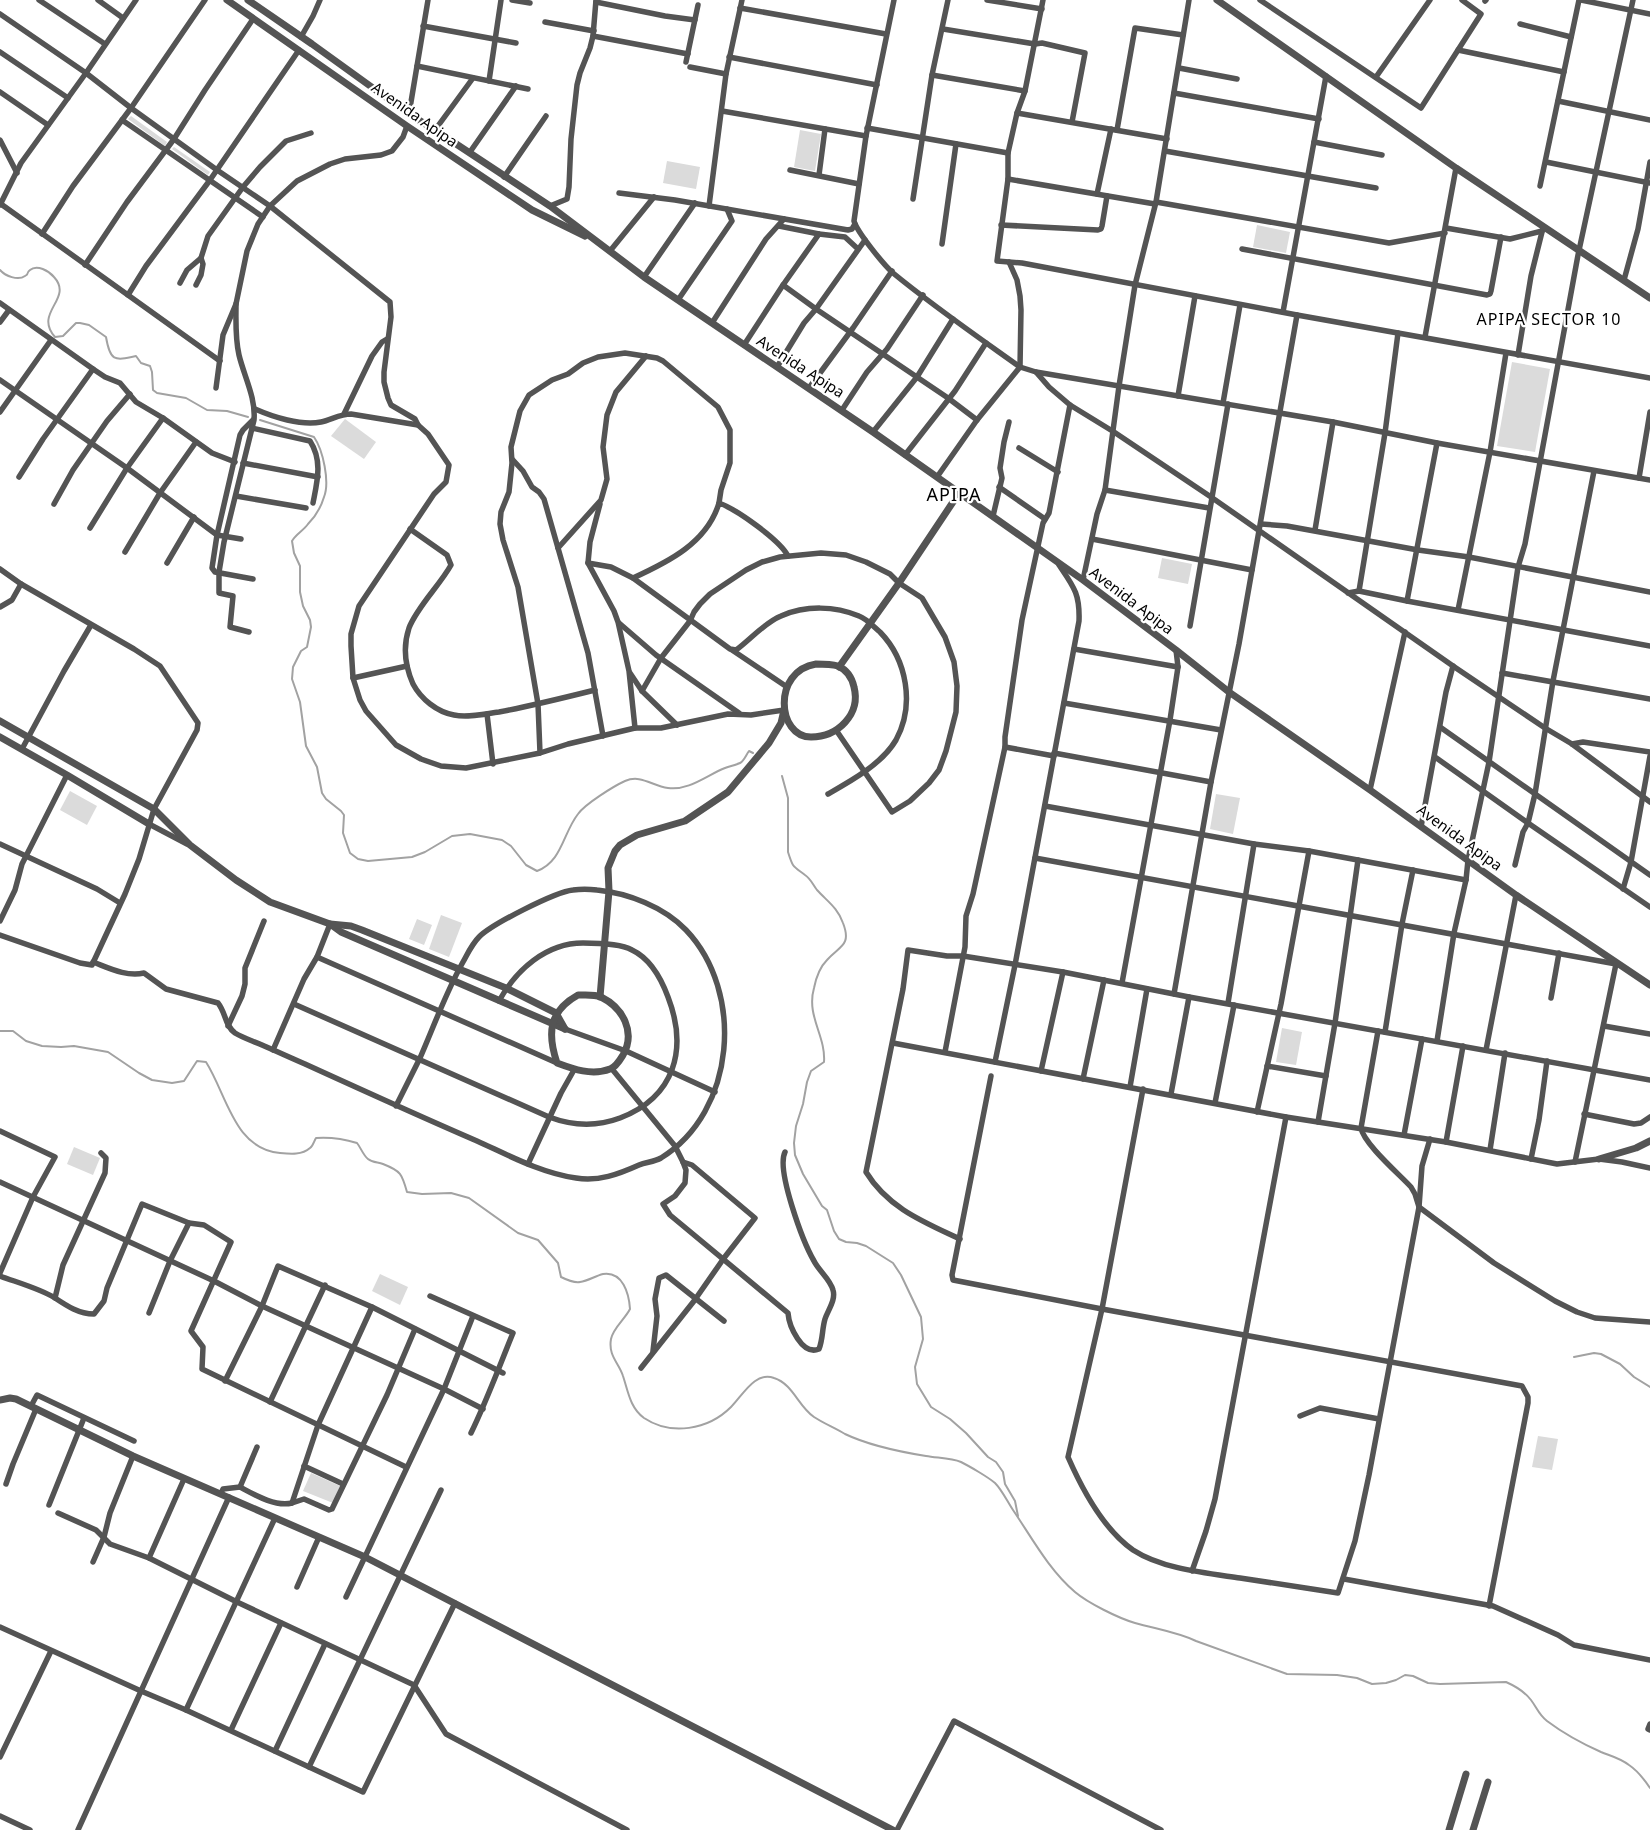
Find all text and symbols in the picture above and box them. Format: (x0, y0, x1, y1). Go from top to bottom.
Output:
street label: Avenida Apipa (368, 77, 462, 151)
district label: APIPA SECTOR 10 (1477, 308, 1621, 330)
street label: Avenida Apipa (753, 330, 849, 402)
district label: APIPA (927, 482, 982, 506)
street label: Avenida Apipa (1086, 562, 1178, 638)
street label: Avenida Apipa (1413, 799, 1507, 875)

